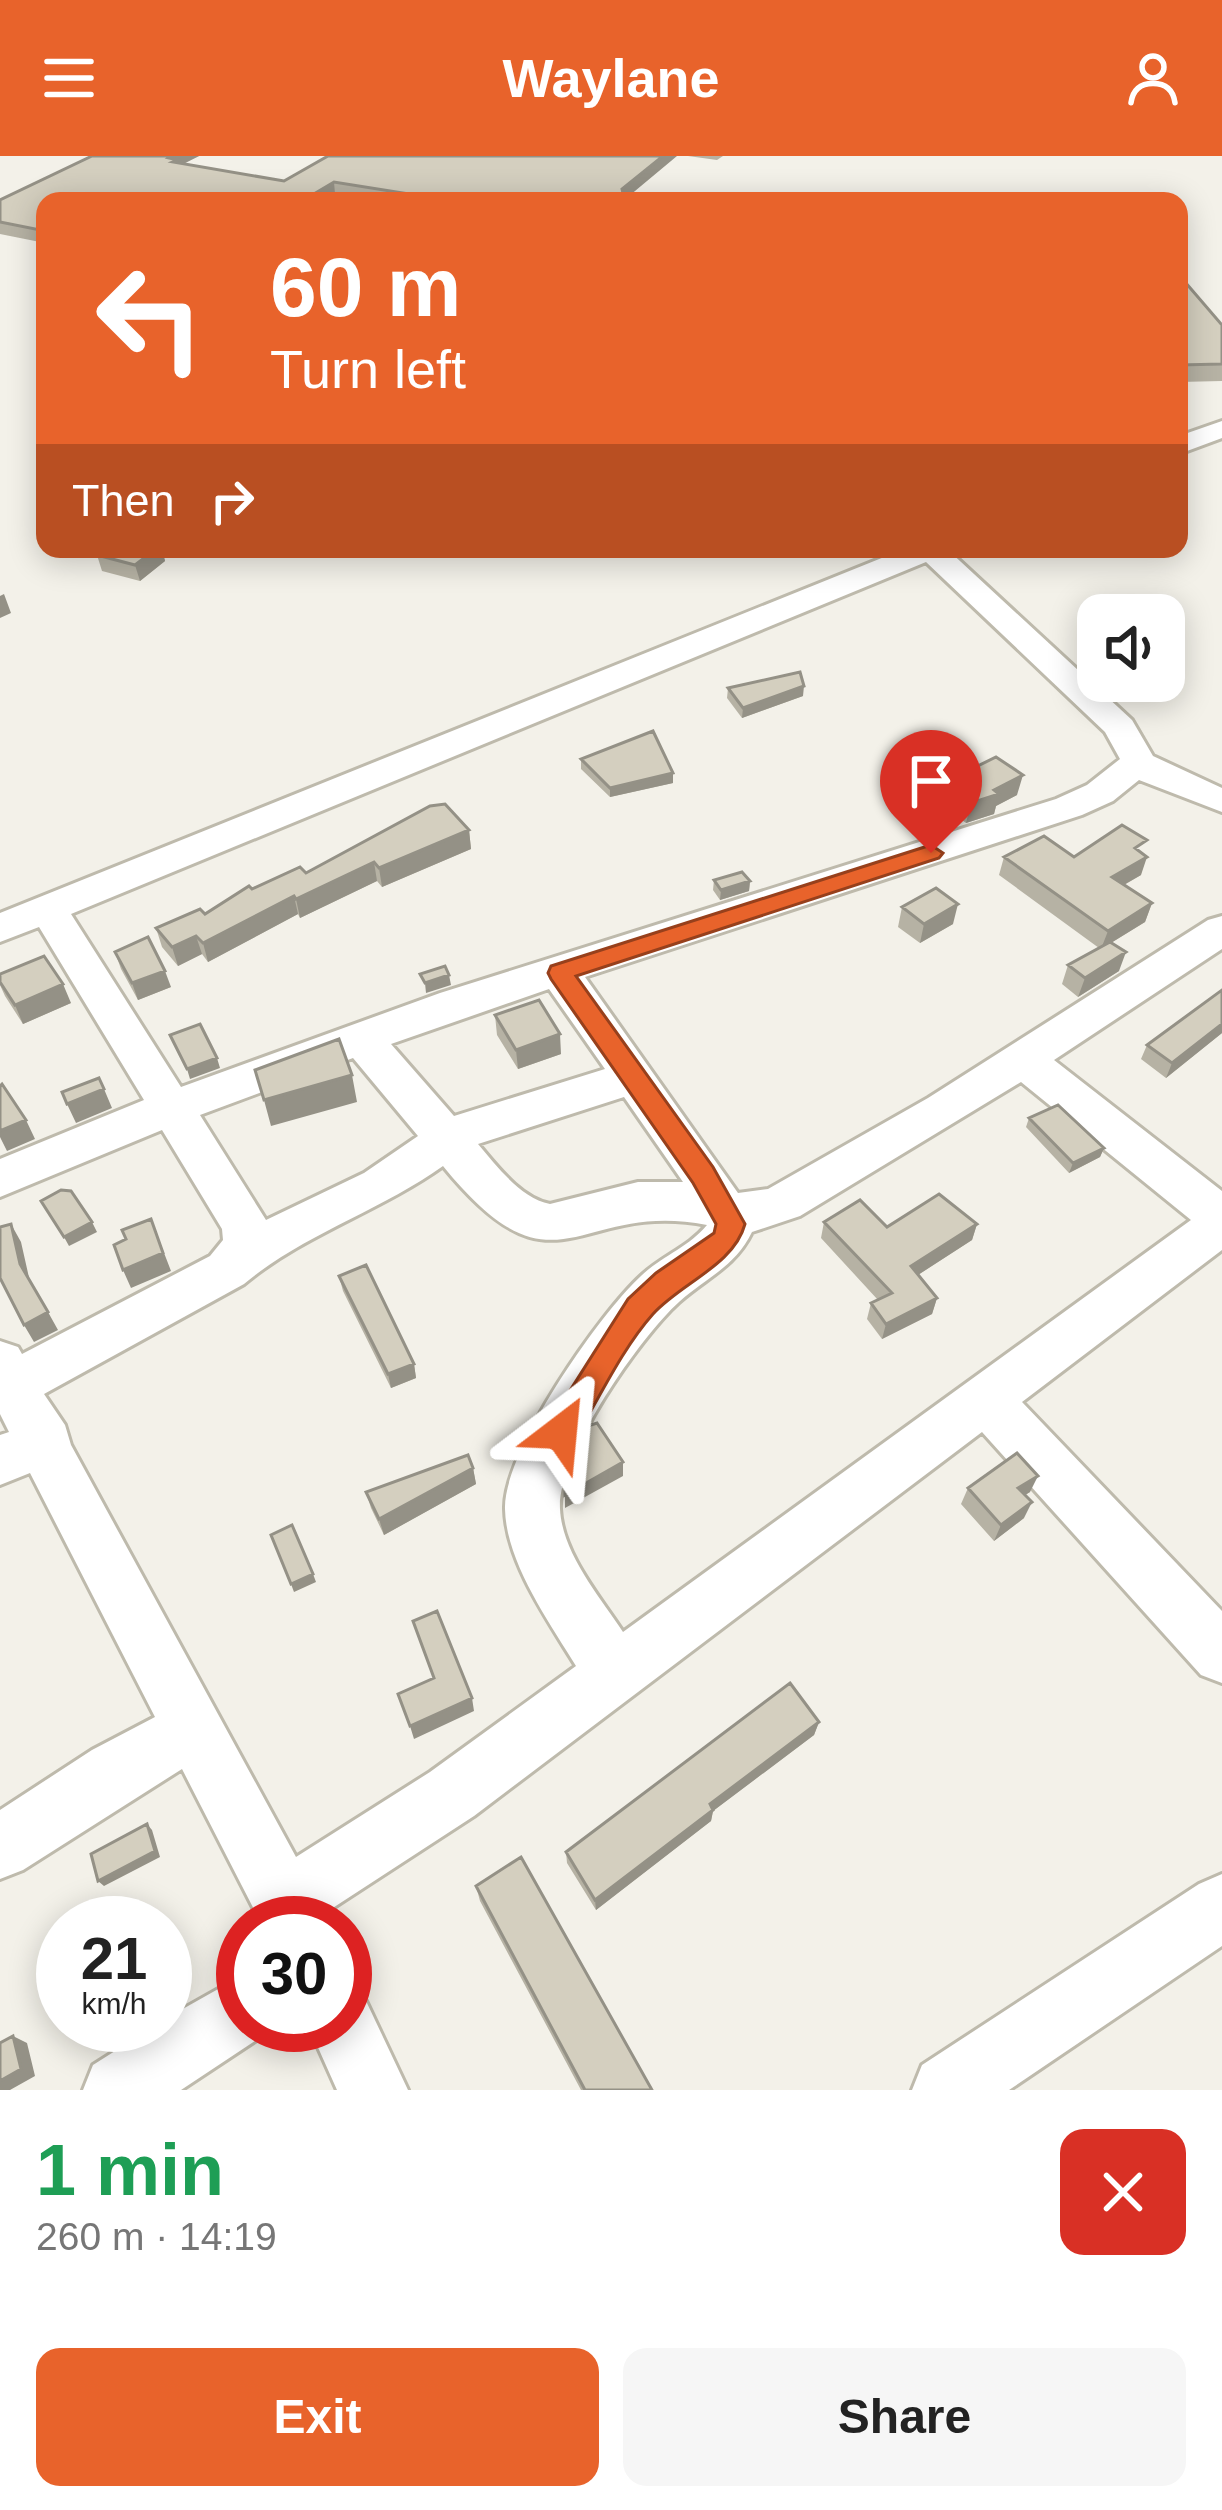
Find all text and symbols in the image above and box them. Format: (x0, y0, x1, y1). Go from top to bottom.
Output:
icon: menu (36, 45, 102, 111)
icon: person (1120, 45, 1186, 111)
text: Waylane (502, 48, 720, 108)
icon: left (72, 240, 228, 396)
text: 60 m (270, 240, 461, 334)
text: Turn left (270, 339, 466, 399)
icon: right (199, 468, 265, 534)
text: Then (72, 475, 175, 526)
map controls (1077, 594, 1185, 702)
button: sound (1077, 594, 1185, 702)
pin (880, 730, 982, 853)
icon: arrive (898, 748, 964, 814)
position arrow (498, 1369, 624, 1495)
speed limit sign: 30 (216, 1896, 372, 2052)
text: 21 (81, 1925, 147, 1992)
text: km/h (81, 1987, 147, 2020)
button: close (1060, 2129, 1186, 2255)
text: 1 min (36, 2130, 224, 2210)
text: 260 m · 14:19 (36, 2215, 277, 2258)
button: Exit (36, 2348, 599, 2486)
button: Share (623, 2348, 1186, 2486)

